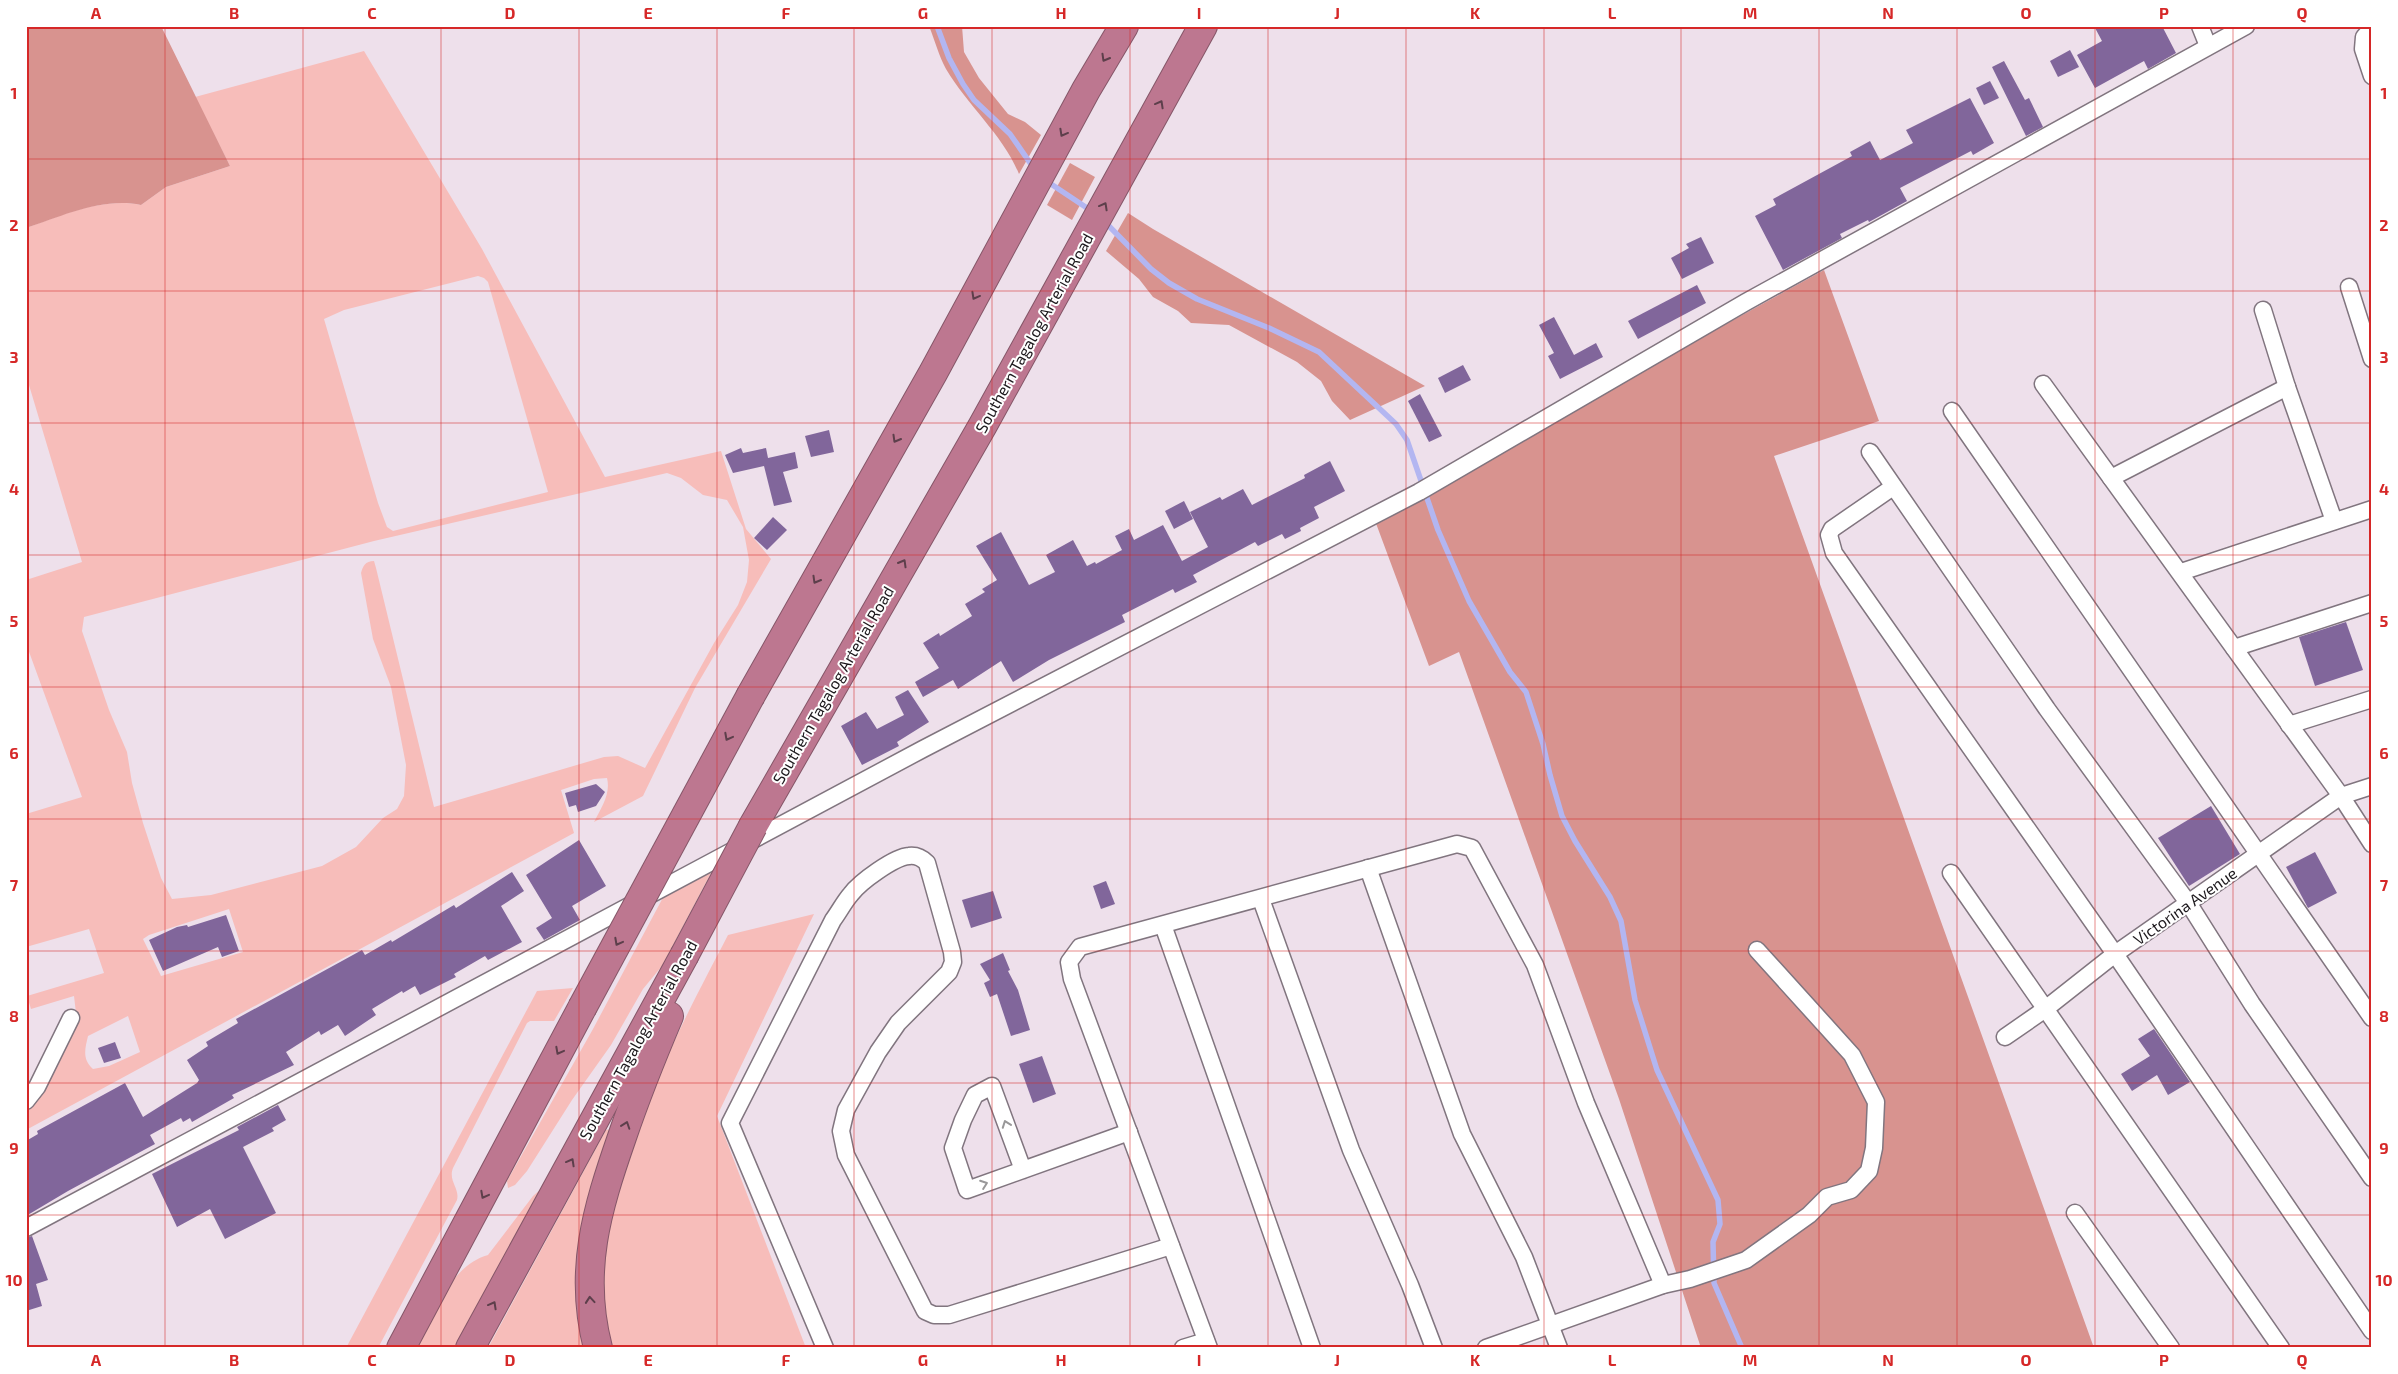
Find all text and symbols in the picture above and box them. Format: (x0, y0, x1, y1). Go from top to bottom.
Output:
text: A (91, 3, 102, 22)
text: B (229, 3, 239, 22)
text: C (367, 3, 377, 22)
text: D (505, 3, 516, 22)
text: E (643, 3, 653, 22)
text: F (782, 3, 791, 22)
text: G (918, 3, 928, 22)
text: H (1055, 3, 1067, 22)
text: I (1197, 3, 1201, 22)
text: J (1334, 3, 1340, 22)
text: K (1470, 3, 1481, 22)
text: L (1608, 3, 1617, 22)
text: M (1743, 3, 1757, 22)
text: N (1882, 3, 1894, 22)
text: O (2020, 3, 2032, 22)
text: P (2159, 3, 2169, 22)
text: Q (2296, 3, 2308, 23)
one-way arrow (1102, 53, 1112, 62)
text: 1 (11, 83, 17, 102)
text: 1 (2381, 83, 2387, 102)
one-way arrow (1154, 101, 1164, 110)
one-way arrow (1059, 128, 1069, 137)
one-way arrow (1098, 202, 1108, 211)
text: 2 (9, 215, 19, 234)
text: 2 (2379, 215, 2389, 234)
street label: Southern Tagalog Arterial Road (971, 230, 1096, 436)
one-way arrow (971, 291, 981, 300)
text: 3 (9, 347, 19, 366)
text: 3 (2379, 347, 2389, 366)
one-way arrow (892, 433, 902, 442)
text: 4 (9, 479, 19, 498)
text: 4 (2379, 479, 2389, 498)
one-way arrow (896, 559, 906, 568)
one-way arrow (812, 575, 822, 584)
street label: Southern Tagalog Arterial Road (768, 582, 897, 787)
text: 5 (10, 611, 19, 630)
text: 5 (2380, 611, 2389, 630)
one-way arrow (724, 732, 734, 741)
text: 6 (9, 743, 19, 762)
text: 6 (2379, 743, 2389, 762)
street label: Victorina Avenue (2129, 863, 2240, 948)
text: 7 (10, 875, 19, 894)
text: 7 (2380, 875, 2389, 894)
street label: Southern Tagalog Arterial Road (575, 937, 700, 1143)
one-way arrow (614, 937, 624, 946)
text: 8 (9, 1006, 19, 1025)
text: 8 (2379, 1006, 2389, 1025)
one-way arrow (555, 1046, 565, 1055)
one-way arrow (1002, 1120, 1012, 1129)
one-way arrow (620, 1121, 630, 1130)
text: 9 (9, 1138, 19, 1157)
text: 9 (2379, 1138, 2389, 1157)
one-way arrow (565, 1159, 575, 1168)
one-way arrow (979, 1180, 988, 1190)
one-way arrow (480, 1190, 490, 1199)
text: 10 (5, 1270, 23, 1289)
text: 10 (2375, 1270, 2393, 1289)
one-way arrow (585, 1295, 596, 1303)
one-way arrow (487, 1301, 497, 1310)
text: A (91, 1350, 102, 1369)
text: B (229, 1350, 239, 1369)
text: C (367, 1350, 377, 1369)
text: D (505, 1350, 516, 1369)
text: E (643, 1350, 653, 1369)
text: F (782, 1350, 791, 1369)
text: G (918, 1350, 928, 1369)
text: H (1055, 1350, 1067, 1369)
text: I (1197, 1350, 1201, 1369)
text: J (1334, 1350, 1340, 1369)
text: K (1470, 1350, 1481, 1369)
text: L (1608, 1350, 1617, 1369)
text: M (1743, 1350, 1757, 1369)
text: N (1882, 1350, 1894, 1369)
text: O (2020, 1350, 2032, 1369)
text: P (2159, 1350, 2169, 1369)
text: Q (2296, 1350, 2308, 1370)

